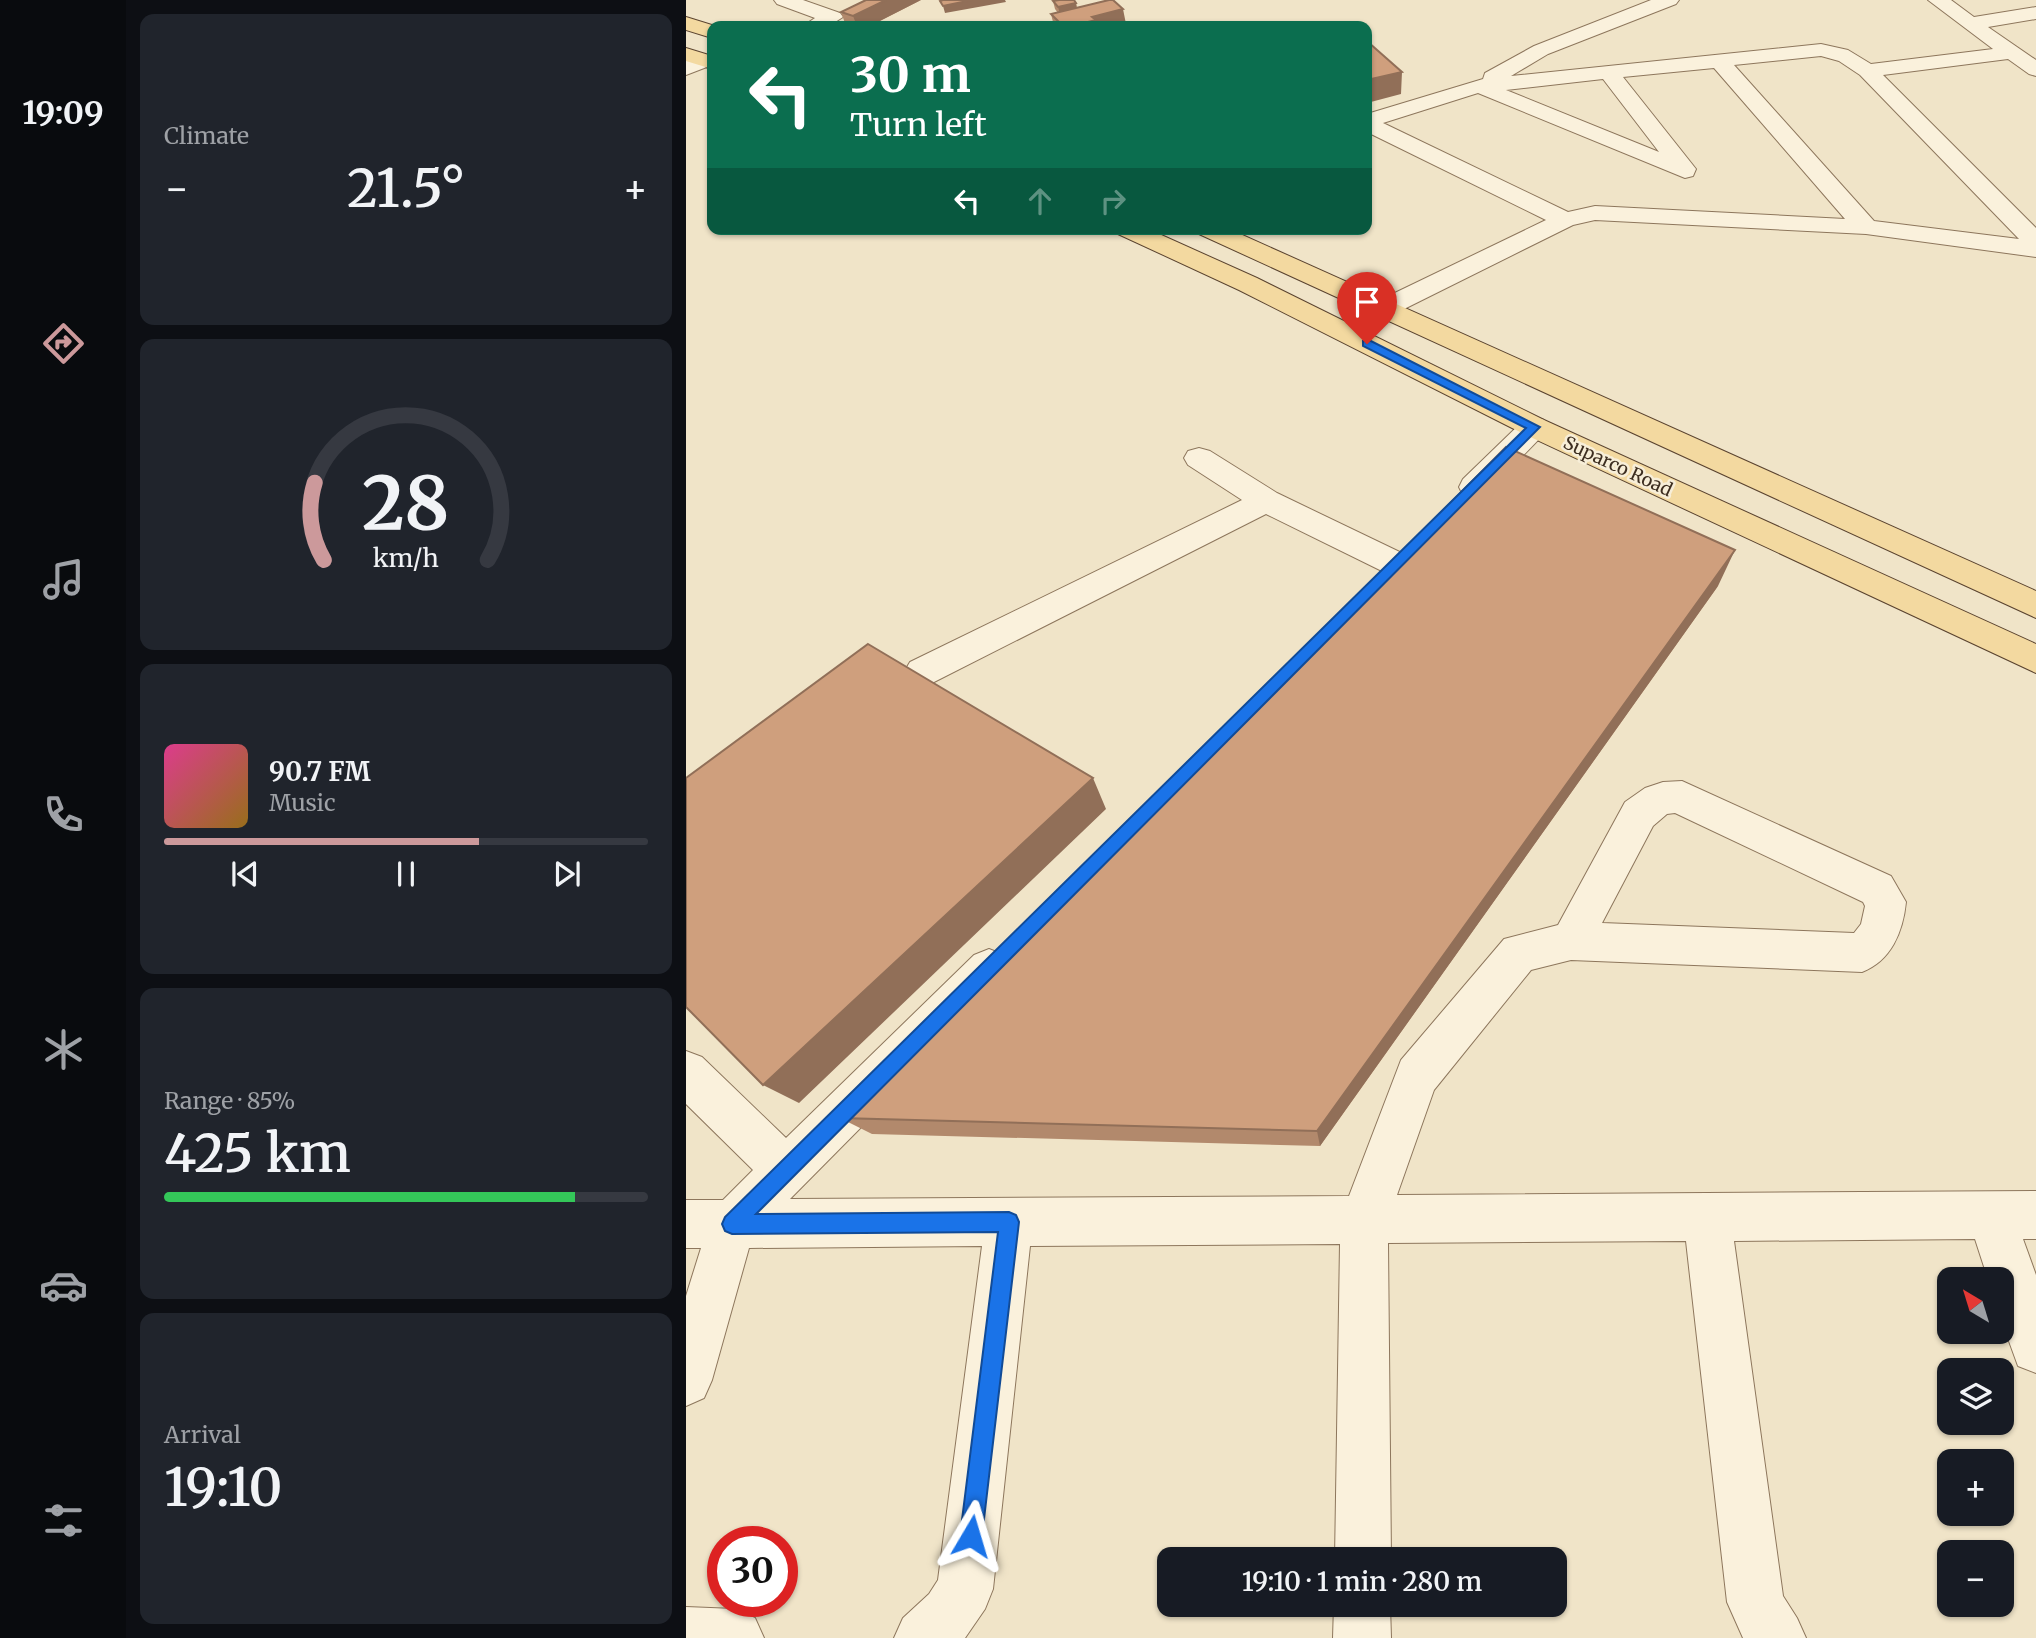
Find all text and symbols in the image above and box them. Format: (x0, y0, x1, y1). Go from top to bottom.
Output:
text: 30 m (850, 44, 971, 105)
icon: left (735, 49, 826, 140)
text: 19:09 (22, 93, 104, 133)
text: Turn left (850, 105, 987, 145)
text: Climate (164, 121, 249, 150)
text: 21.5° (347, 156, 465, 221)
text: − (164, 165, 189, 212)
text: + (623, 165, 648, 212)
icon: left (948, 182, 986, 220)
icon: ahead (1021, 182, 1059, 220)
icon: right (1094, 182, 1132, 220)
pin (1337, 272, 1397, 344)
icon: arrive (1348, 283, 1386, 321)
icon: directions (39, 319, 88, 368)
street label: Suparco Road (1560, 431, 1676, 501)
text: 28 (362, 459, 450, 551)
text: km/h (373, 542, 439, 574)
icon: music (39, 555, 88, 604)
text: 90.7 FM (269, 755, 371, 788)
text: Music (269, 788, 336, 817)
icon: phone (39, 790, 88, 839)
icon: previous (226, 855, 264, 893)
icon: pause (387, 855, 425, 893)
icon: next (548, 855, 586, 893)
icon: climate (39, 1025, 88, 1074)
text: Range · 85% (164, 1086, 295, 1115)
text: 425 km (164, 1121, 351, 1186)
icon: car (39, 1261, 88, 1310)
north arrow (1937, 1267, 2014, 1344)
map controls (1937, 1267, 2014, 1617)
button: layers (1937, 1358, 2014, 1435)
text: Arrival (164, 1420, 241, 1449)
button: + (1937, 1449, 2014, 1526)
text: 19:10 (164, 1455, 282, 1520)
icon: filters (39, 1496, 88, 1545)
position arrow (934, 1499, 1008, 1573)
speed limit sign: 30 (707, 1526, 798, 1617)
button: − (1937, 1540, 2014, 1617)
text: 19:10 · 1 min · 280 m (1242, 1565, 1482, 1598)

